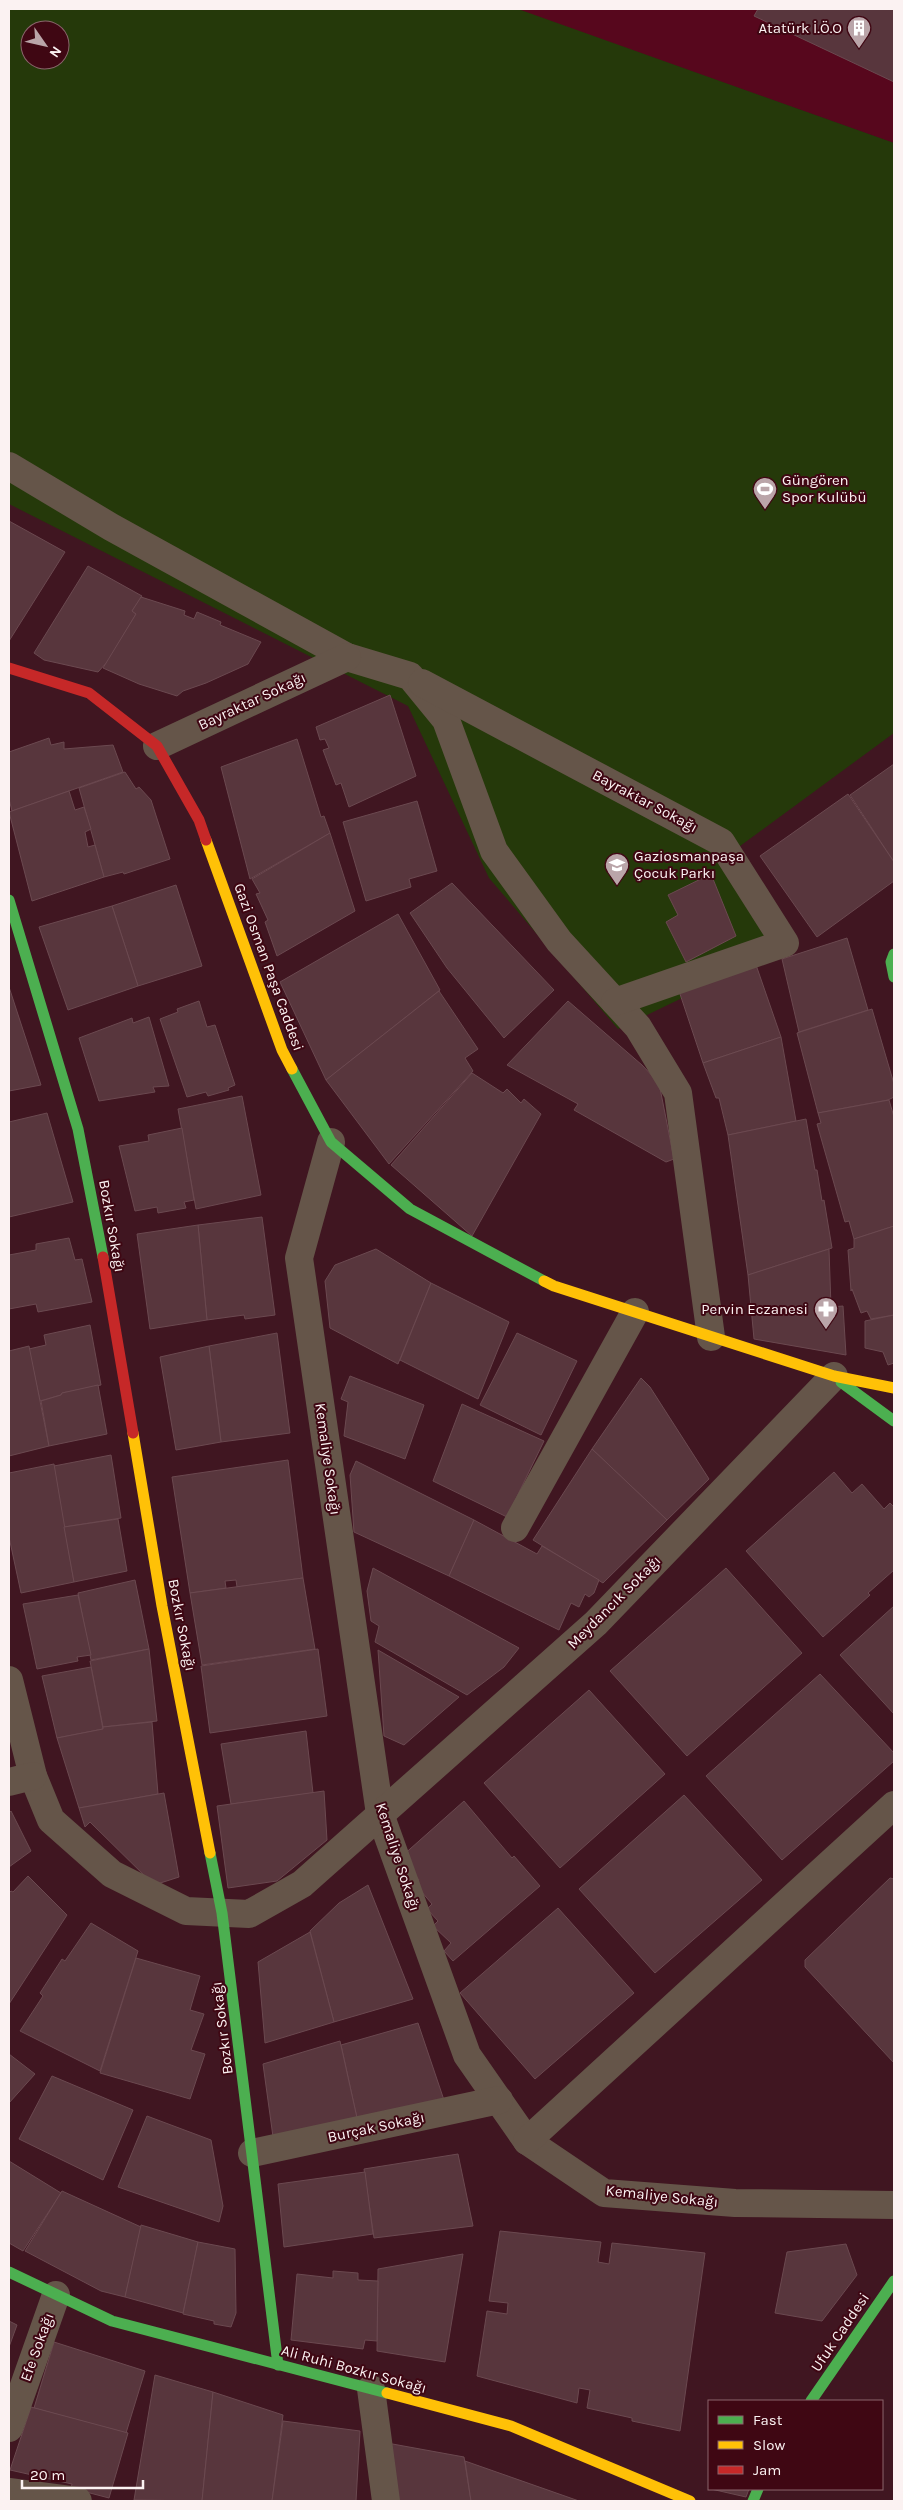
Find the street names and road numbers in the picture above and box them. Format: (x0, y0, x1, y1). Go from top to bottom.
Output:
street label: Bayraktar Sokağı (195, 668, 309, 734)
street label: Bayraktar Sokağı (589, 766, 701, 836)
street label: Gazi Osman Paşa Caddesi (230, 881, 308, 1053)
street label: Bozkır Sokağı (95, 1178, 129, 1274)
street label: Kemaliye Sokağı (311, 1402, 345, 1516)
street label: Meydancık Sokağı (564, 1552, 664, 1652)
street label: Bozkır Sokağı (164, 1577, 200, 1673)
street label: Kemaliye Sokağı (372, 1801, 424, 1913)
street label: Bozkır Sokağı (207, 1981, 237, 2075)
street label: Burçak Sokağı (326, 2108, 426, 2146)
street label: Kemaliye Sokağı (605, 2181, 719, 2211)
street label: Ufuk Caddesi (807, 2289, 873, 2375)
street label: Efe Sokağı (16, 2310, 58, 2384)
street label: Ali Ruhi Bozkır Sokağı (279, 2341, 429, 2397)

